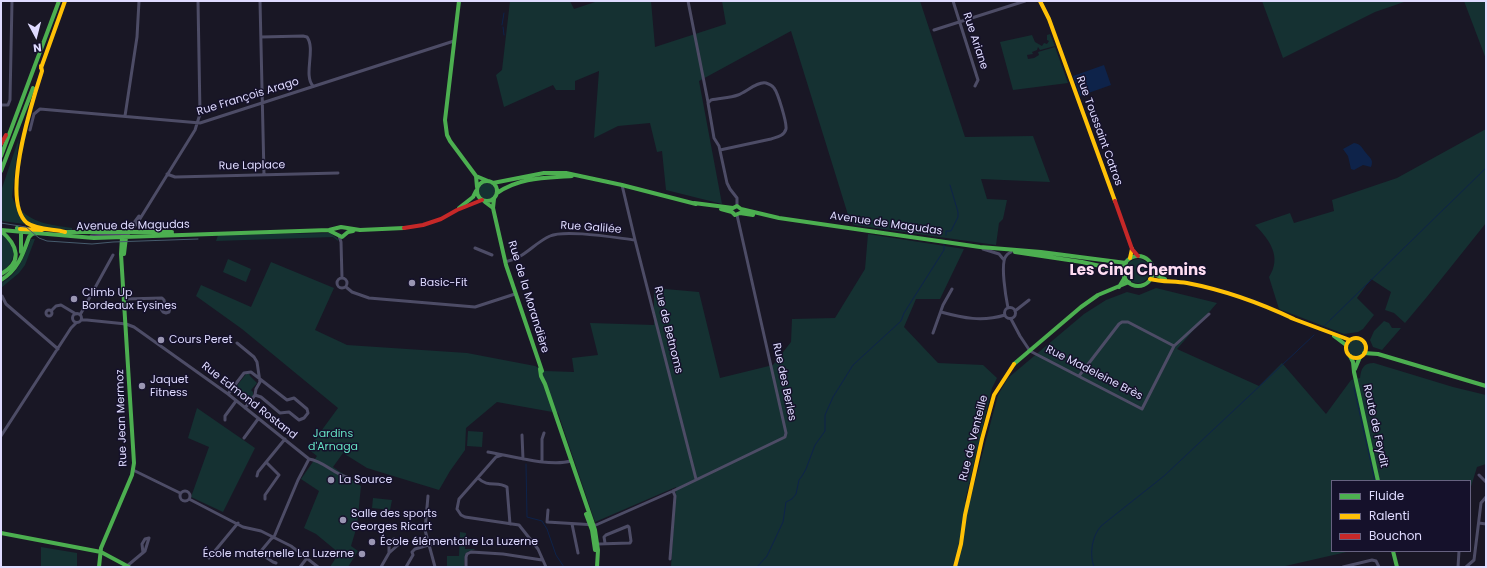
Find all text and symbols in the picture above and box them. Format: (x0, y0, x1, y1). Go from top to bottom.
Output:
street label: Rue Ariane (960, 11, 990, 71)
north arrow (16, 16, 56, 56)
text: N (32, 39, 43, 56)
street label: Rue Toussaint Catros (1073, 74, 1125, 188)
street label: Rue François Arago (195, 75, 301, 119)
street label: Rue Laplace (219, 159, 285, 173)
street label: Avenue de Magudas (829, 210, 943, 238)
street label: Avenue de Magudas (76, 218, 190, 234)
street label: Rue Galilée (560, 219, 622, 237)
street label: Rue de la Morandière (505, 239, 551, 355)
district label: Les Cinq Chemins (1070, 262, 1206, 280)
place label: Basic-Fit (420, 276, 468, 290)
marker: Basic-Fit (407, 278, 417, 288)
street label: Rue de Betnoms (651, 285, 685, 375)
place label: Climb Up Bordeaux Eysines (82, 286, 177, 312)
marker: Climb Up Bordeaux Eysines (69, 294, 79, 304)
place label: Cours Peret (169, 333, 232, 347)
marker: Cours Peret (156, 335, 166, 345)
street label: Rue des Berles (769, 342, 799, 422)
street label: Rue Madeleine Brès (1043, 343, 1145, 403)
street label: Rue Edmond Rostand (199, 360, 299, 442)
street label: Rue Jean Mermoz (114, 369, 130, 467)
place label: Jaquet Fitness (150, 373, 189, 399)
marker: Jaquet Fitness (137, 381, 147, 391)
street label: Route de Feydit (1360, 383, 1390, 469)
street label: Rue de Venteille (957, 394, 991, 482)
park label: Jardins d'Arnaga (308, 427, 358, 453)
place label: La Source (339, 473, 392, 487)
marker: La Source (326, 475, 336, 485)
legend (1331, 480, 1471, 552)
text: Fluide (1369, 487, 1404, 504)
place label: Salle des sports Georges Ricart (351, 507, 437, 533)
text: Ralenti (1369, 507, 1410, 524)
marker: Salle des sports Georges Ricart (338, 515, 348, 525)
text: Bouchon (1369, 527, 1422, 544)
place label: École élémentaire La Luzerne (380, 535, 538, 549)
marker: École élémentaire La Luzerne (367, 537, 377, 547)
place label: École maternelle La Luzerne (203, 547, 354, 561)
marker: École maternelle La Luzerne (357, 549, 367, 559)

